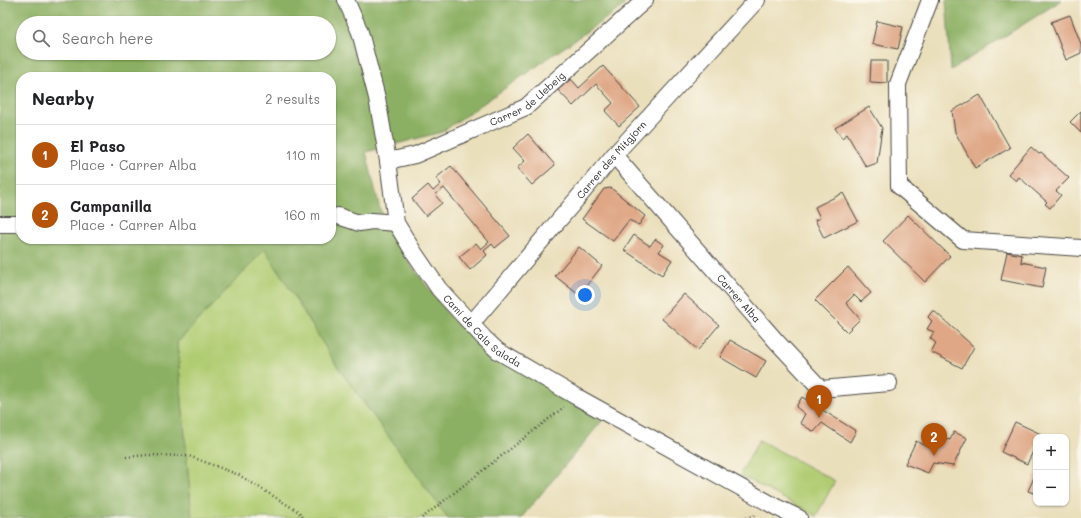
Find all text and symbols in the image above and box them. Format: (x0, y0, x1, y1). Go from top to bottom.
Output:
search box (16, 16, 336, 60)
icon: search (30, 27, 52, 49)
text: Search here (62, 28, 153, 48)
street label: Carrer de Llebeig (487, 68, 568, 129)
text: Nearby (32, 87, 94, 109)
text: 2 results (265, 90, 320, 107)
street label: Carrer des Mitgjorn (573, 118, 649, 202)
text: El Paso (70, 136, 125, 156)
text: 1 (42, 146, 48, 163)
text: 110 m (286, 146, 320, 163)
text: Place · Carrer Alba (70, 156, 197, 173)
text: Campanilla (70, 196, 152, 216)
text: 2 (41, 206, 49, 223)
text: 160 m (284, 206, 320, 223)
text: Place · Carrer Alba (70, 216, 197, 233)
street label: Carrer Alba (714, 271, 764, 325)
your location (575, 285, 595, 305)
street label: Camí de Cala Salada (440, 291, 524, 370)
pin: 1 (806, 385, 832, 418)
pin: 2 (921, 423, 947, 456)
map controls (1033, 434, 1069, 506)
button: + (1033, 434, 1069, 470)
button: − (1033, 470, 1069, 506)

